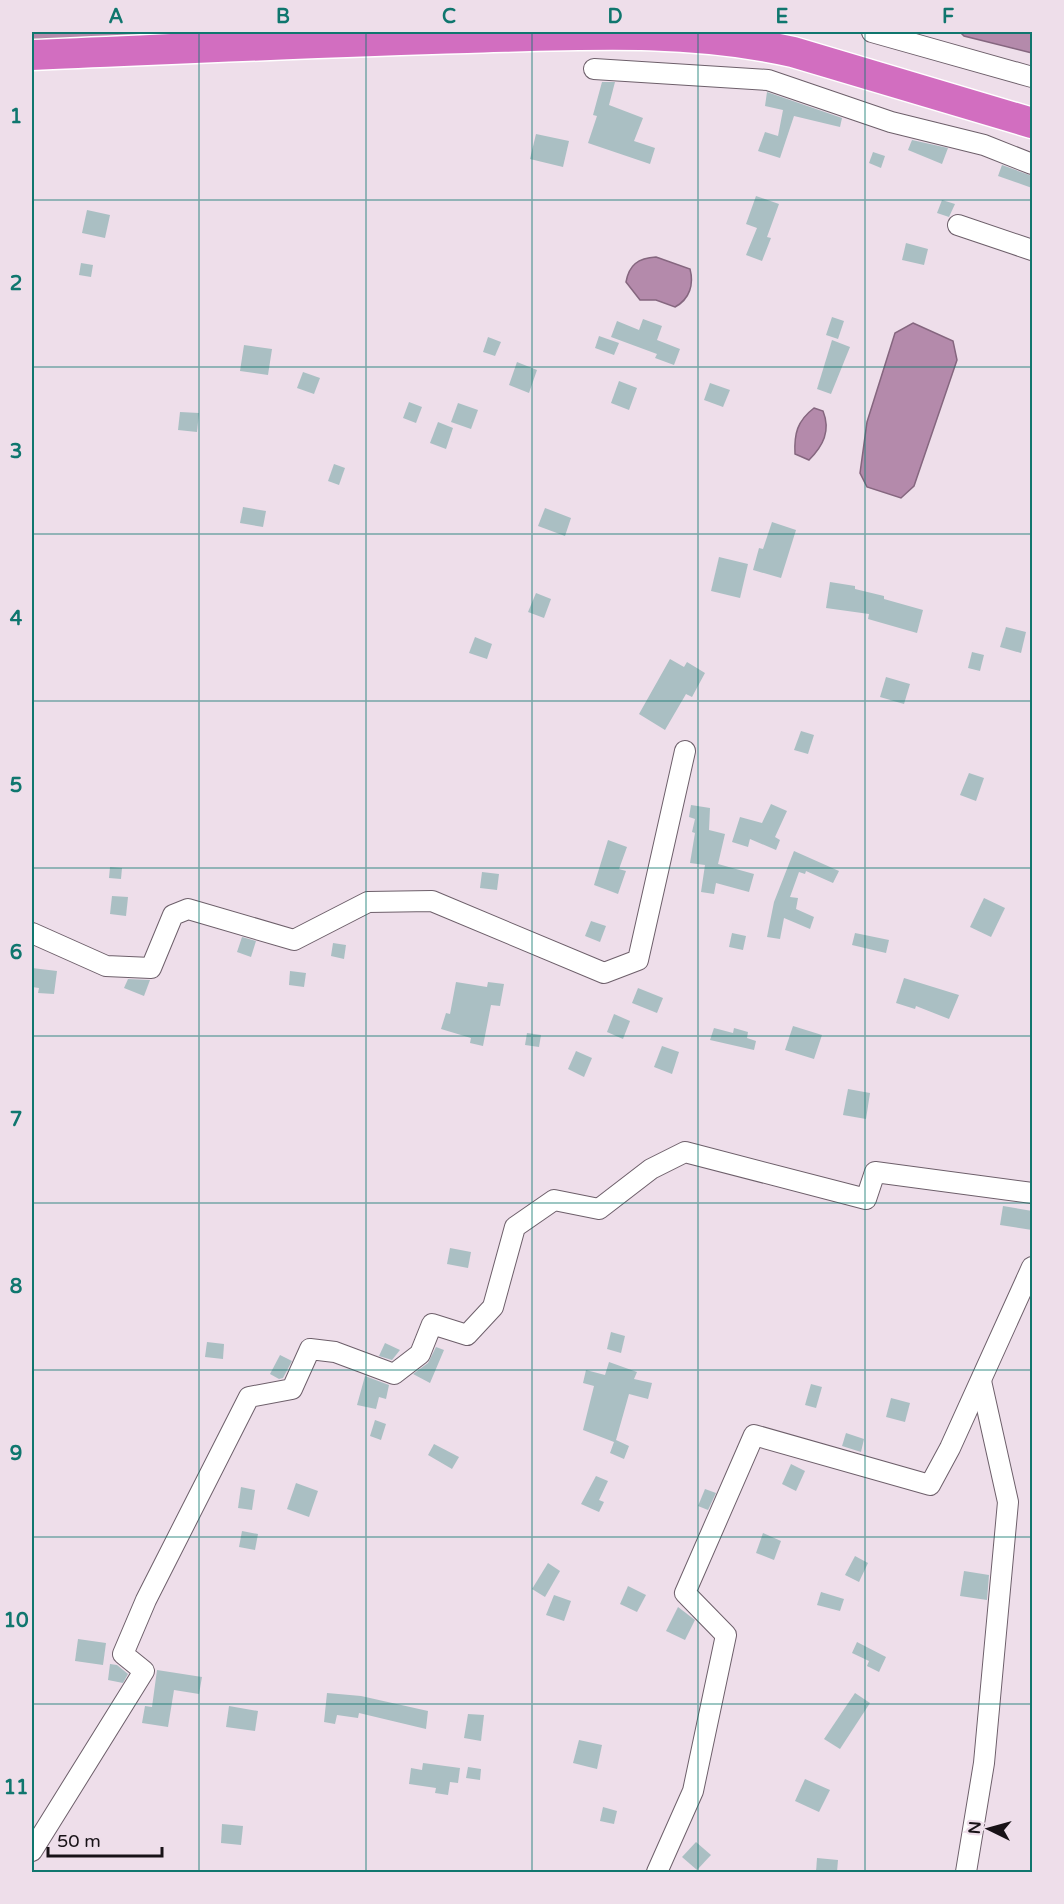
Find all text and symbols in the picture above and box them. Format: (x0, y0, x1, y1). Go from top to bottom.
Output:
text: A (109, 5, 124, 29)
text: B (276, 5, 290, 29)
text: C (442, 5, 456, 29)
text: D (607, 5, 623, 29)
text: E (776, 5, 789, 29)
text: F (942, 5, 954, 29)
text: 1 (10, 105, 22, 129)
text: 2 (10, 272, 22, 296)
text: 3 (10, 440, 22, 464)
text: 4 (10, 607, 23, 631)
text: 5 (10, 774, 22, 798)
text: 6 (10, 941, 22, 965)
text: 7 (10, 1108, 22, 1132)
text: 8 (10, 1275, 22, 1299)
text: 9 (10, 1442, 22, 1466)
text: 10 (3, 1609, 29, 1633)
text: 11 (3, 1776, 29, 1800)
north arrow (959, 1799, 1019, 1859)
scale bar (48, 1820, 162, 1858)
text: N (965, 1821, 986, 1835)
text: 50 m (57, 1830, 101, 1852)

